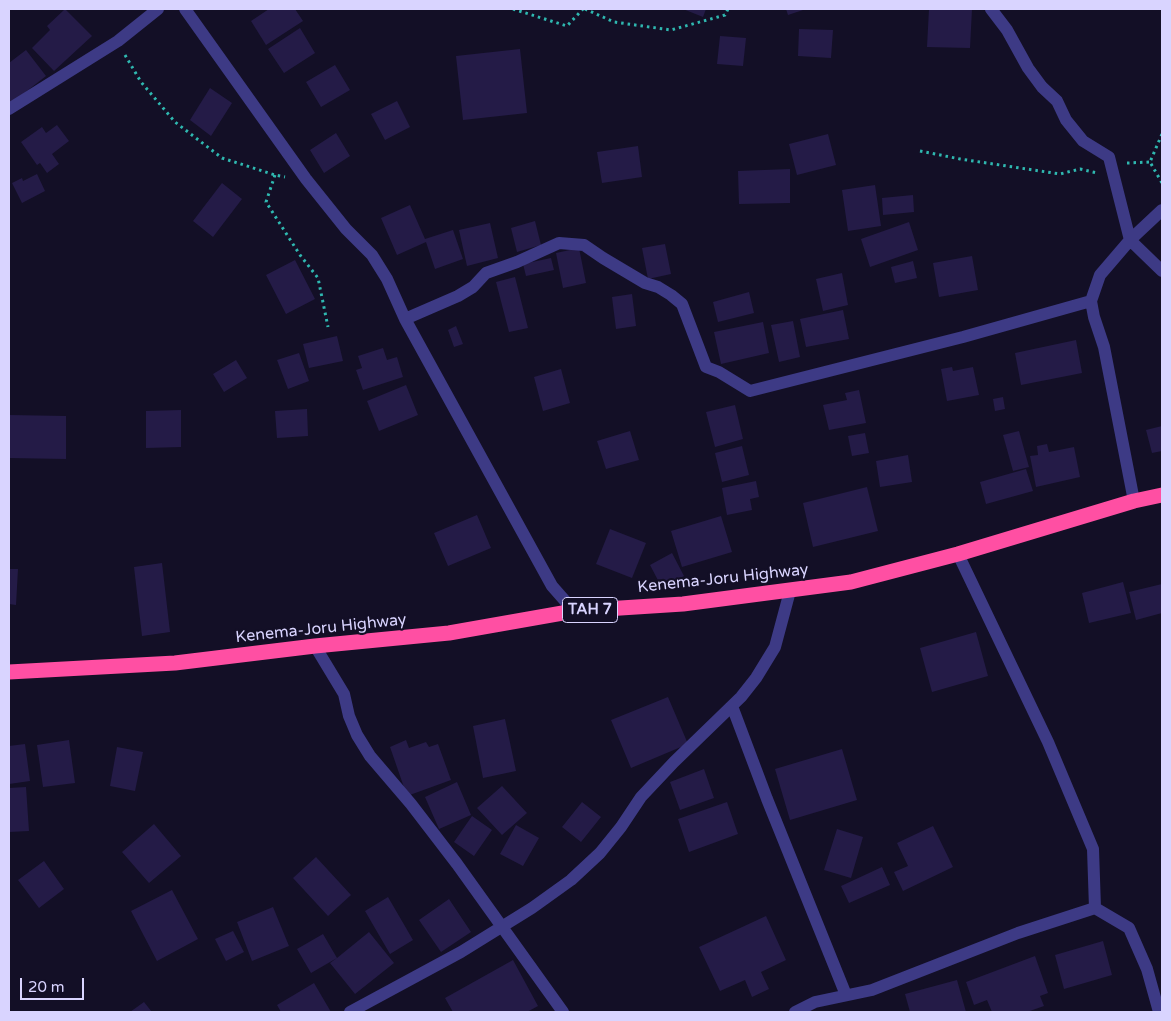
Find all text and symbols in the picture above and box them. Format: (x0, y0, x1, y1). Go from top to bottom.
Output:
street label: Kenema-Joru Highway (637, 560, 809, 598)
road number: TAH 7 (562, 598, 618, 622)
street label: Kenema-Joru Highway (235, 610, 407, 648)
scale bar (22, 968, 86, 1000)
text: 20 m (28, 978, 65, 996)

